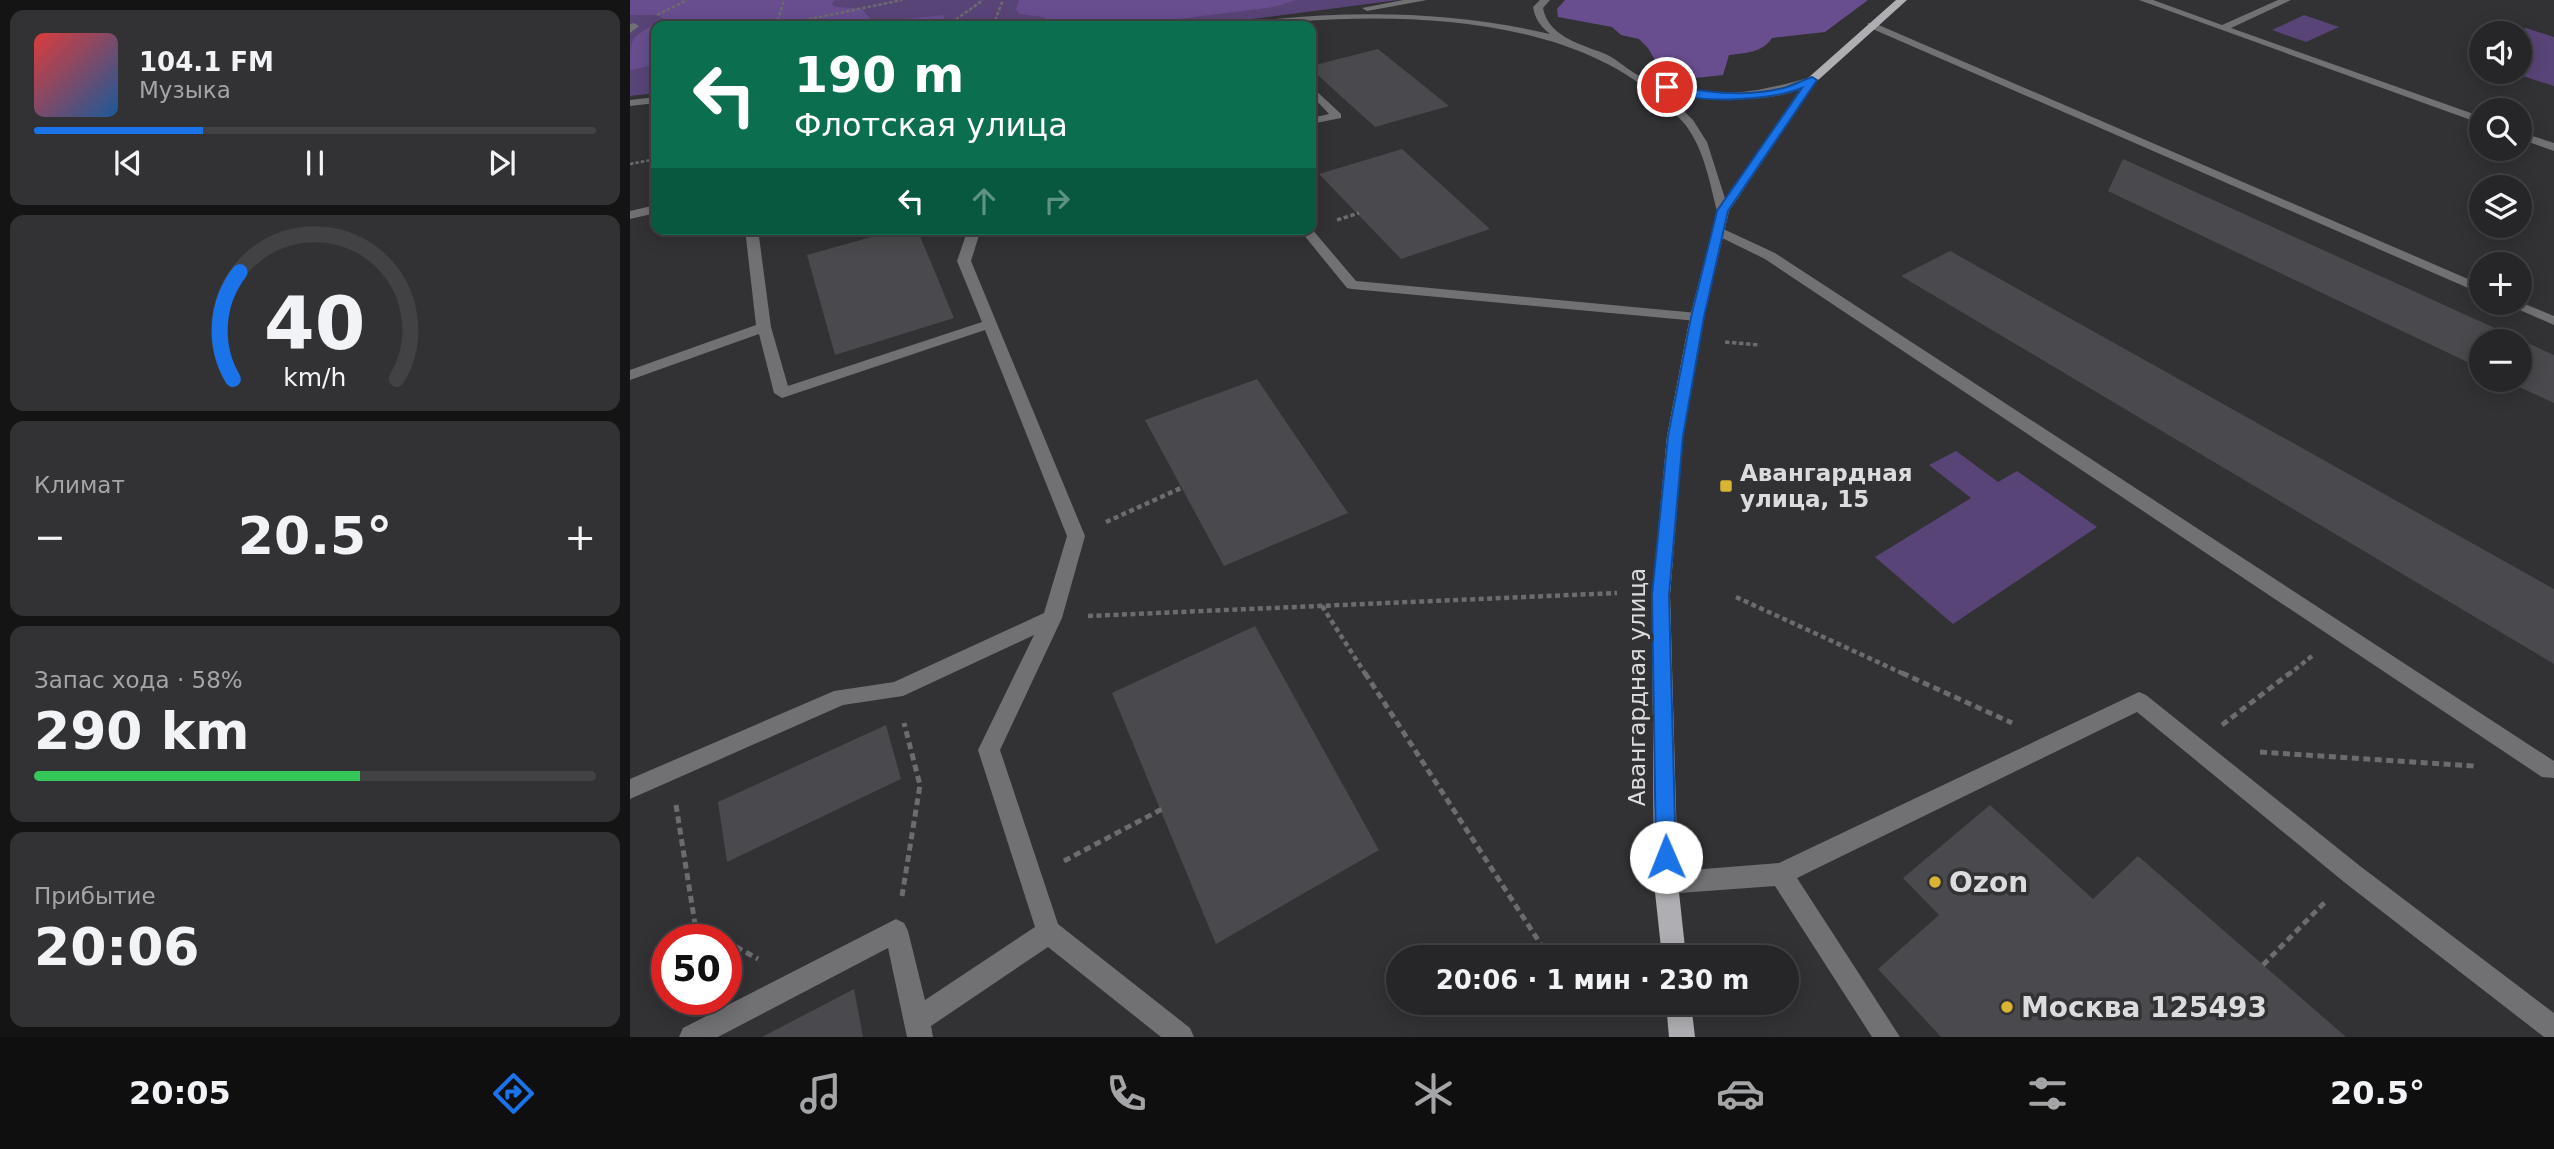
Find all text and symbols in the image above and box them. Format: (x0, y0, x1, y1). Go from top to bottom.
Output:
map controls (2469, 21, 2532, 392)
button: sound (2469, 21, 2532, 84)
text: 104.1 FM (139, 47, 274, 77)
text: 190 m (794, 47, 964, 104)
icon: left (679, 49, 770, 140)
pin (1637, 57, 1697, 117)
icon: arrive (1648, 68, 1686, 106)
text: Музыка (139, 77, 231, 103)
button: search (2469, 98, 2532, 161)
text: Флотская улица (794, 106, 1068, 144)
icon: previous (109, 144, 147, 182)
icon: pause (296, 144, 334, 182)
icon: next (483, 144, 521, 182)
button: layers (2469, 175, 2532, 238)
icon: left (892, 182, 930, 220)
icon: ahead (965, 182, 1003, 220)
icon: right (1038, 182, 1076, 220)
button: + (2469, 252, 2532, 315)
text: 40 (264, 282, 366, 367)
button: − (2469, 329, 2532, 392)
text: km/h (283, 363, 347, 392)
place label: Авангардная улица, 15 (1740, 460, 1913, 512)
text: Климат (34, 472, 125, 498)
marker: Авангардная улица, 15 (1718, 478, 1734, 494)
text: 20.5° (238, 506, 392, 566)
text: − (34, 515, 66, 559)
text: + (564, 515, 596, 559)
street label: Авангардная улица (1624, 568, 1650, 806)
text: Запас хода · 58% (34, 667, 243, 693)
text: 290 km (34, 701, 249, 761)
position arrow (1629, 820, 1703, 894)
place label: Ozon (1949, 866, 2028, 899)
marker: Ozon (1927, 874, 1943, 890)
text: Прибытие (34, 883, 156, 909)
text: 20:06 (34, 917, 200, 977)
speed limit sign: 50 (651, 924, 742, 1015)
text: 20:06 · 1 мин · 230 m (1436, 965, 1749, 995)
place label: Москва 125493 (2021, 991, 2267, 1024)
marker: Москва 125493 (1999, 999, 2015, 1015)
icon: directions (489, 1069, 538, 1118)
icon: music (796, 1069, 845, 1118)
icon: phone (1102, 1069, 1151, 1118)
icon: climate (1409, 1069, 1458, 1118)
icon: car (1716, 1069, 1765, 1118)
icon: filters (2023, 1069, 2072, 1118)
text: 20:05 (129, 1074, 231, 1112)
text: 20.5° (2330, 1074, 2425, 1112)

